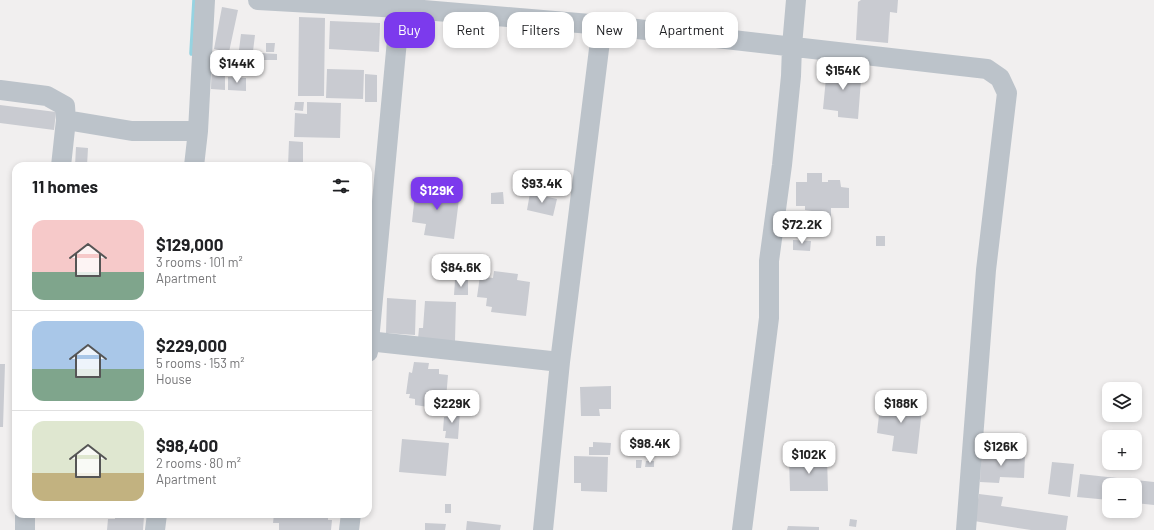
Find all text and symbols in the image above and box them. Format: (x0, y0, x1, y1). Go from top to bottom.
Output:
chip: Buy (384, 12, 435, 48)
chip: Rent (443, 12, 499, 48)
chip: Filters (507, 12, 574, 48)
chip: New (582, 12, 637, 48)
chip: Apartment (645, 12, 738, 48)
pin: $144K (209, 50, 265, 84)
text: $144K (219, 55, 255, 71)
pin: $154K (815, 57, 871, 91)
text: $154K (825, 62, 861, 78)
pin: $93.4K (509, 170, 575, 204)
icon: filters (330, 175, 352, 197)
text: $93.4K (522, 175, 562, 191)
text: 11 homes (32, 176, 98, 196)
pin: $129K (409, 177, 465, 211)
text: $129K (420, 182, 454, 198)
pin: $72.2K (769, 211, 835, 245)
text: $72.2K (782, 216, 822, 232)
text: $129,000 (156, 234, 223, 254)
icon: home (64, 236, 112, 284)
text: 3 rooms · 101 m² (156, 254, 243, 270)
pin: $84.6K (428, 254, 494, 288)
text: $84.6K (441, 259, 481, 275)
text: Apartment (156, 270, 217, 286)
text: $229,000 (156, 335, 227, 355)
icon: home (64, 337, 112, 385)
text: 5 rooms · 153 m² (156, 355, 245, 371)
text: House (156, 371, 192, 387)
map controls (1102, 382, 1142, 518)
button: layers (1102, 382, 1142, 422)
pin: $229K (424, 390, 480, 424)
pin: $188K (873, 390, 929, 424)
text: $229K (433, 395, 471, 411)
text: $188K (884, 395, 918, 411)
pin: $98.4K (617, 430, 683, 464)
button: + (1102, 430, 1142, 470)
pin: $126K (973, 433, 1029, 467)
text: $98,400 (156, 435, 218, 455)
text: $98.4K (630, 435, 670, 451)
icon: home (64, 437, 112, 485)
text: $126K (984, 438, 1018, 454)
pin: $102K (781, 441, 837, 475)
text: $102K (792, 446, 826, 462)
text: 2 rooms · 80 m² (156, 455, 241, 471)
text: Apartment (156, 471, 217, 487)
button: − (1102, 478, 1142, 518)

